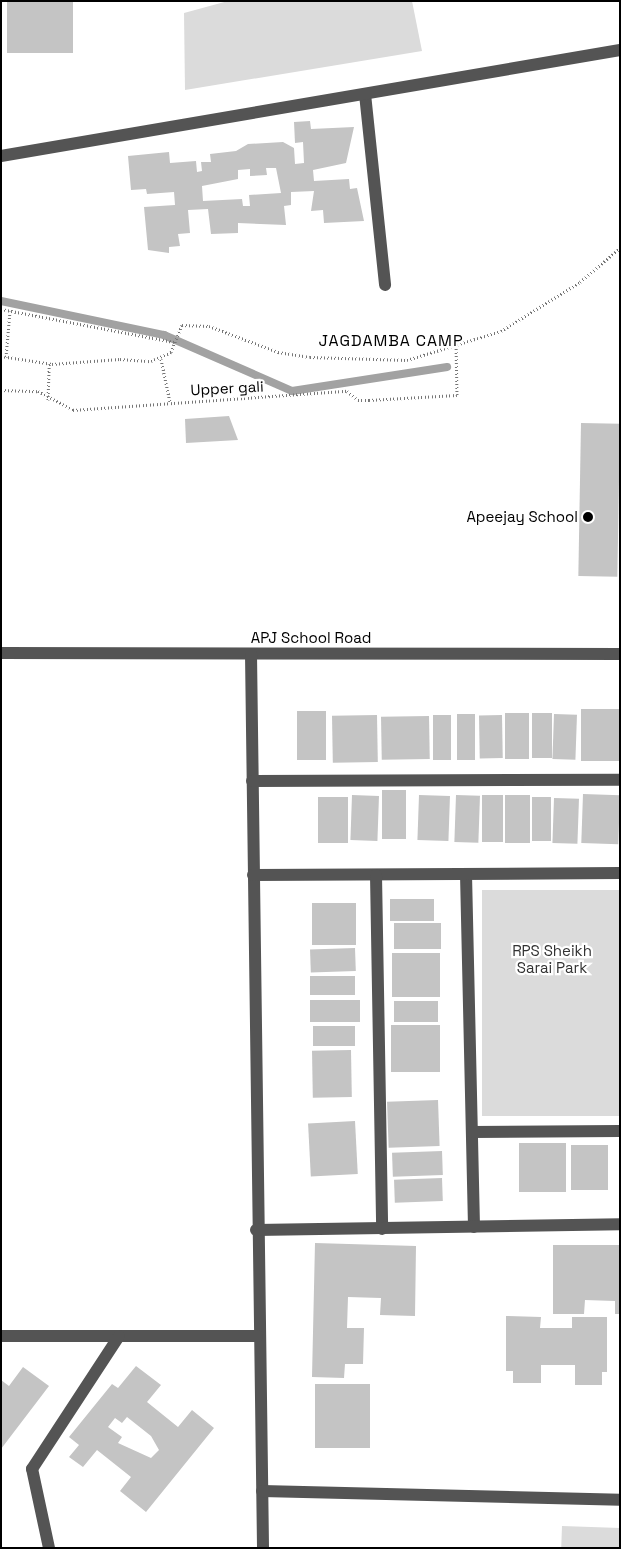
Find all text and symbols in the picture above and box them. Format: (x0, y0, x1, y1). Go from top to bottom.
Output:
district label: JAGDAMBA CAMP (317, 331, 465, 351)
street label: Upper gali (190, 377, 264, 399)
place label: Apeejay School (466, 508, 578, 526)
marker: Apeejay School (582, 511, 594, 523)
street label: APJ School Road (251, 629, 371, 647)
park label: RPS Sheikh Sarai Park (512, 941, 592, 976)

